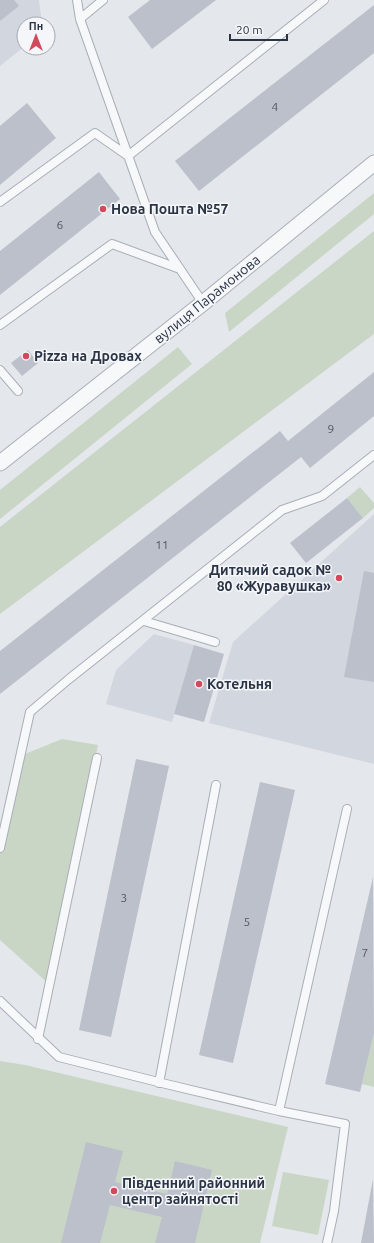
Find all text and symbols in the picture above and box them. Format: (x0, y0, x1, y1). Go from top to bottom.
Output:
north arrow (16, 16, 56, 56)
scale bar (230, 16, 287, 42)
text: Пн (29, 20, 43, 32)
text: 20 m (236, 23, 263, 36)
house number: 4 (272, 100, 279, 113)
place label: Нова Пошта №57 (111, 201, 229, 217)
marker: Нова Пошта №57 (98, 204, 108, 214)
house number: 6 (57, 218, 64, 231)
street label: вулиця Парамонова (151, 251, 263, 347)
place label: Pizza на Дровах (34, 348, 142, 364)
marker: Pizza на Дровах (21, 351, 31, 361)
house number: 9 (328, 422, 334, 435)
house number: 11 (155, 538, 169, 551)
place label: Дитячий садок № 80 «Журавушка» (209, 562, 331, 594)
marker: Дитячий садок № 80 «Журавушка» (334, 573, 344, 583)
place label: Котельня (207, 676, 272, 692)
marker: Котельня (194, 679, 204, 689)
house number: 3 (121, 891, 127, 904)
house number: 5 (244, 915, 250, 928)
house number: 7 (362, 946, 368, 959)
place label: Південний районний центр зайнятості (122, 1175, 265, 1207)
marker: Південний районний центр зайнятості (109, 1186, 119, 1196)

